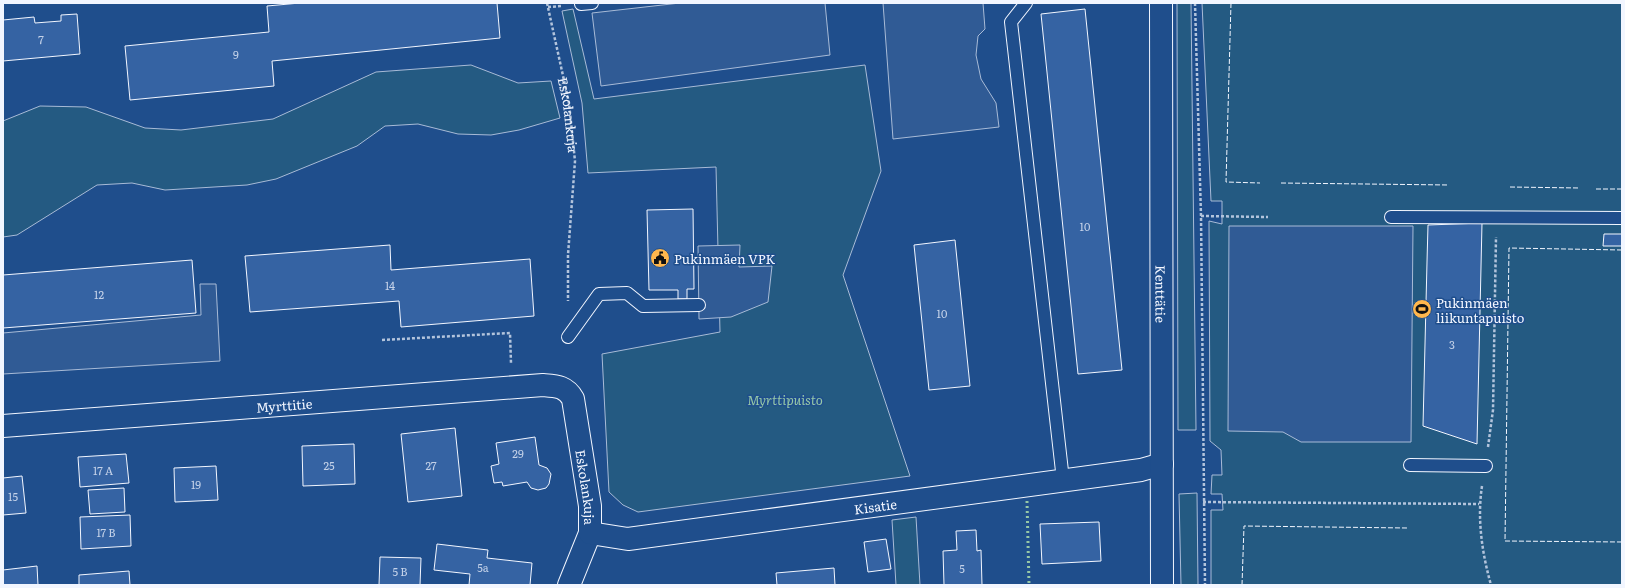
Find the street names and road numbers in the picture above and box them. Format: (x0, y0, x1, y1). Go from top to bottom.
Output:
street label: Eskolankuja (554, 75, 584, 153)
street label: Kenttätie (1152, 265, 1171, 323)
street label: Myrttitie (255, 393, 313, 416)
street label: Eskolankuja (572, 448, 600, 525)
street label: Kisatie (853, 493, 898, 518)

